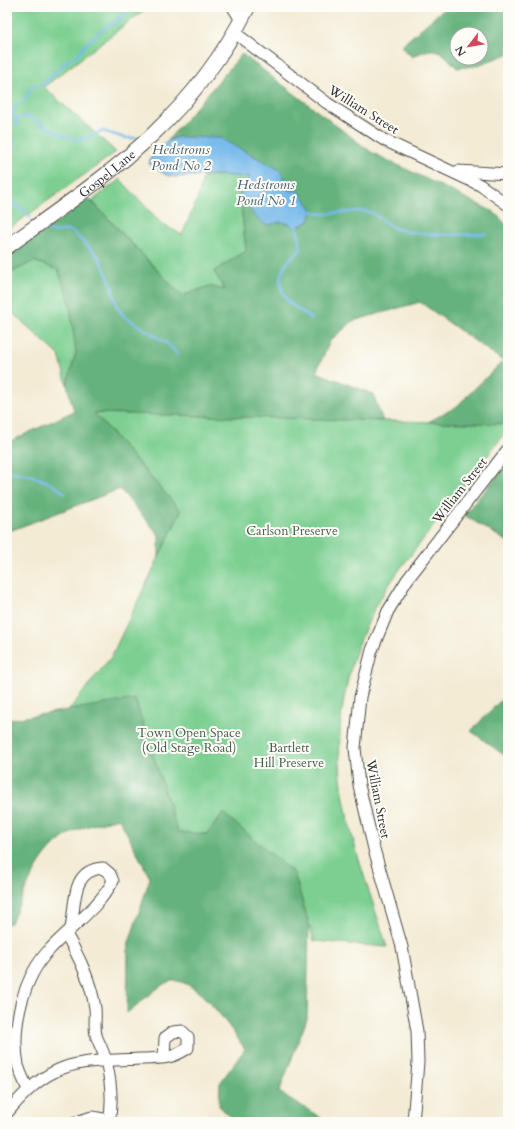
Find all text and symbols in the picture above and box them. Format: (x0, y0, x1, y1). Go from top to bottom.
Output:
north arrow (449, 26, 489, 66)
text: N (452, 43, 470, 59)
street label: William Street (324, 81, 402, 139)
water label: Hedstroms Pond No 2 (151, 140, 212, 175)
street label: Gospel Lane (75, 146, 140, 202)
water label: Hedstroms Pond No 1 (236, 175, 296, 210)
street label: William Street (428, 454, 491, 528)
park label: Carlson Preserve (246, 522, 338, 540)
park label: Town Open Space (Old Stage Road) (137, 724, 241, 757)
park label: Bartlett Hill Preserve (254, 739, 324, 772)
street label: William Street (361, 757, 394, 840)

